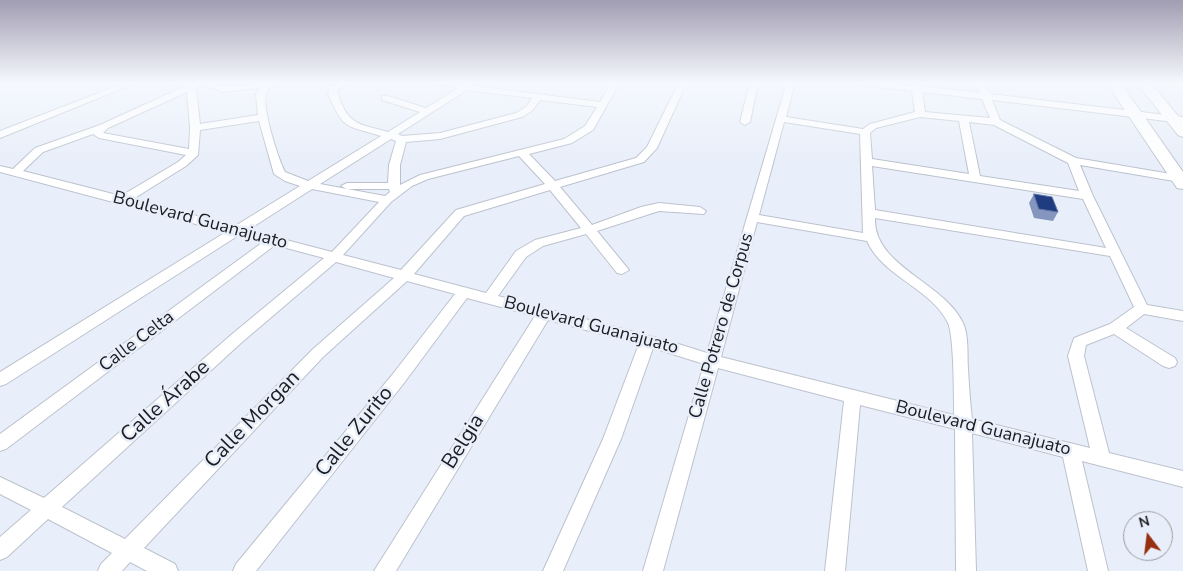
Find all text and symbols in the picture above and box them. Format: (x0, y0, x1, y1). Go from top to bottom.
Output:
street label: Boulevard Guanajuato (110, 187, 290, 255)
street label: Calle Potrero de Corpus (685, 231, 759, 421)
street label: Boulevard Guanajuato (501, 292, 681, 360)
street label: Calle Celta (95, 307, 179, 377)
street label: Calle Árabe (116, 355, 216, 449)
street label: Calle Morgan (200, 366, 306, 474)
street label: Calle Zurito (311, 382, 399, 482)
street label: Boulevard Guanajuato (893, 397, 1073, 461)
street label: Belgia (437, 410, 491, 474)
north arrow (1123, 511, 1173, 561)
text: N (1137, 511, 1152, 533)

